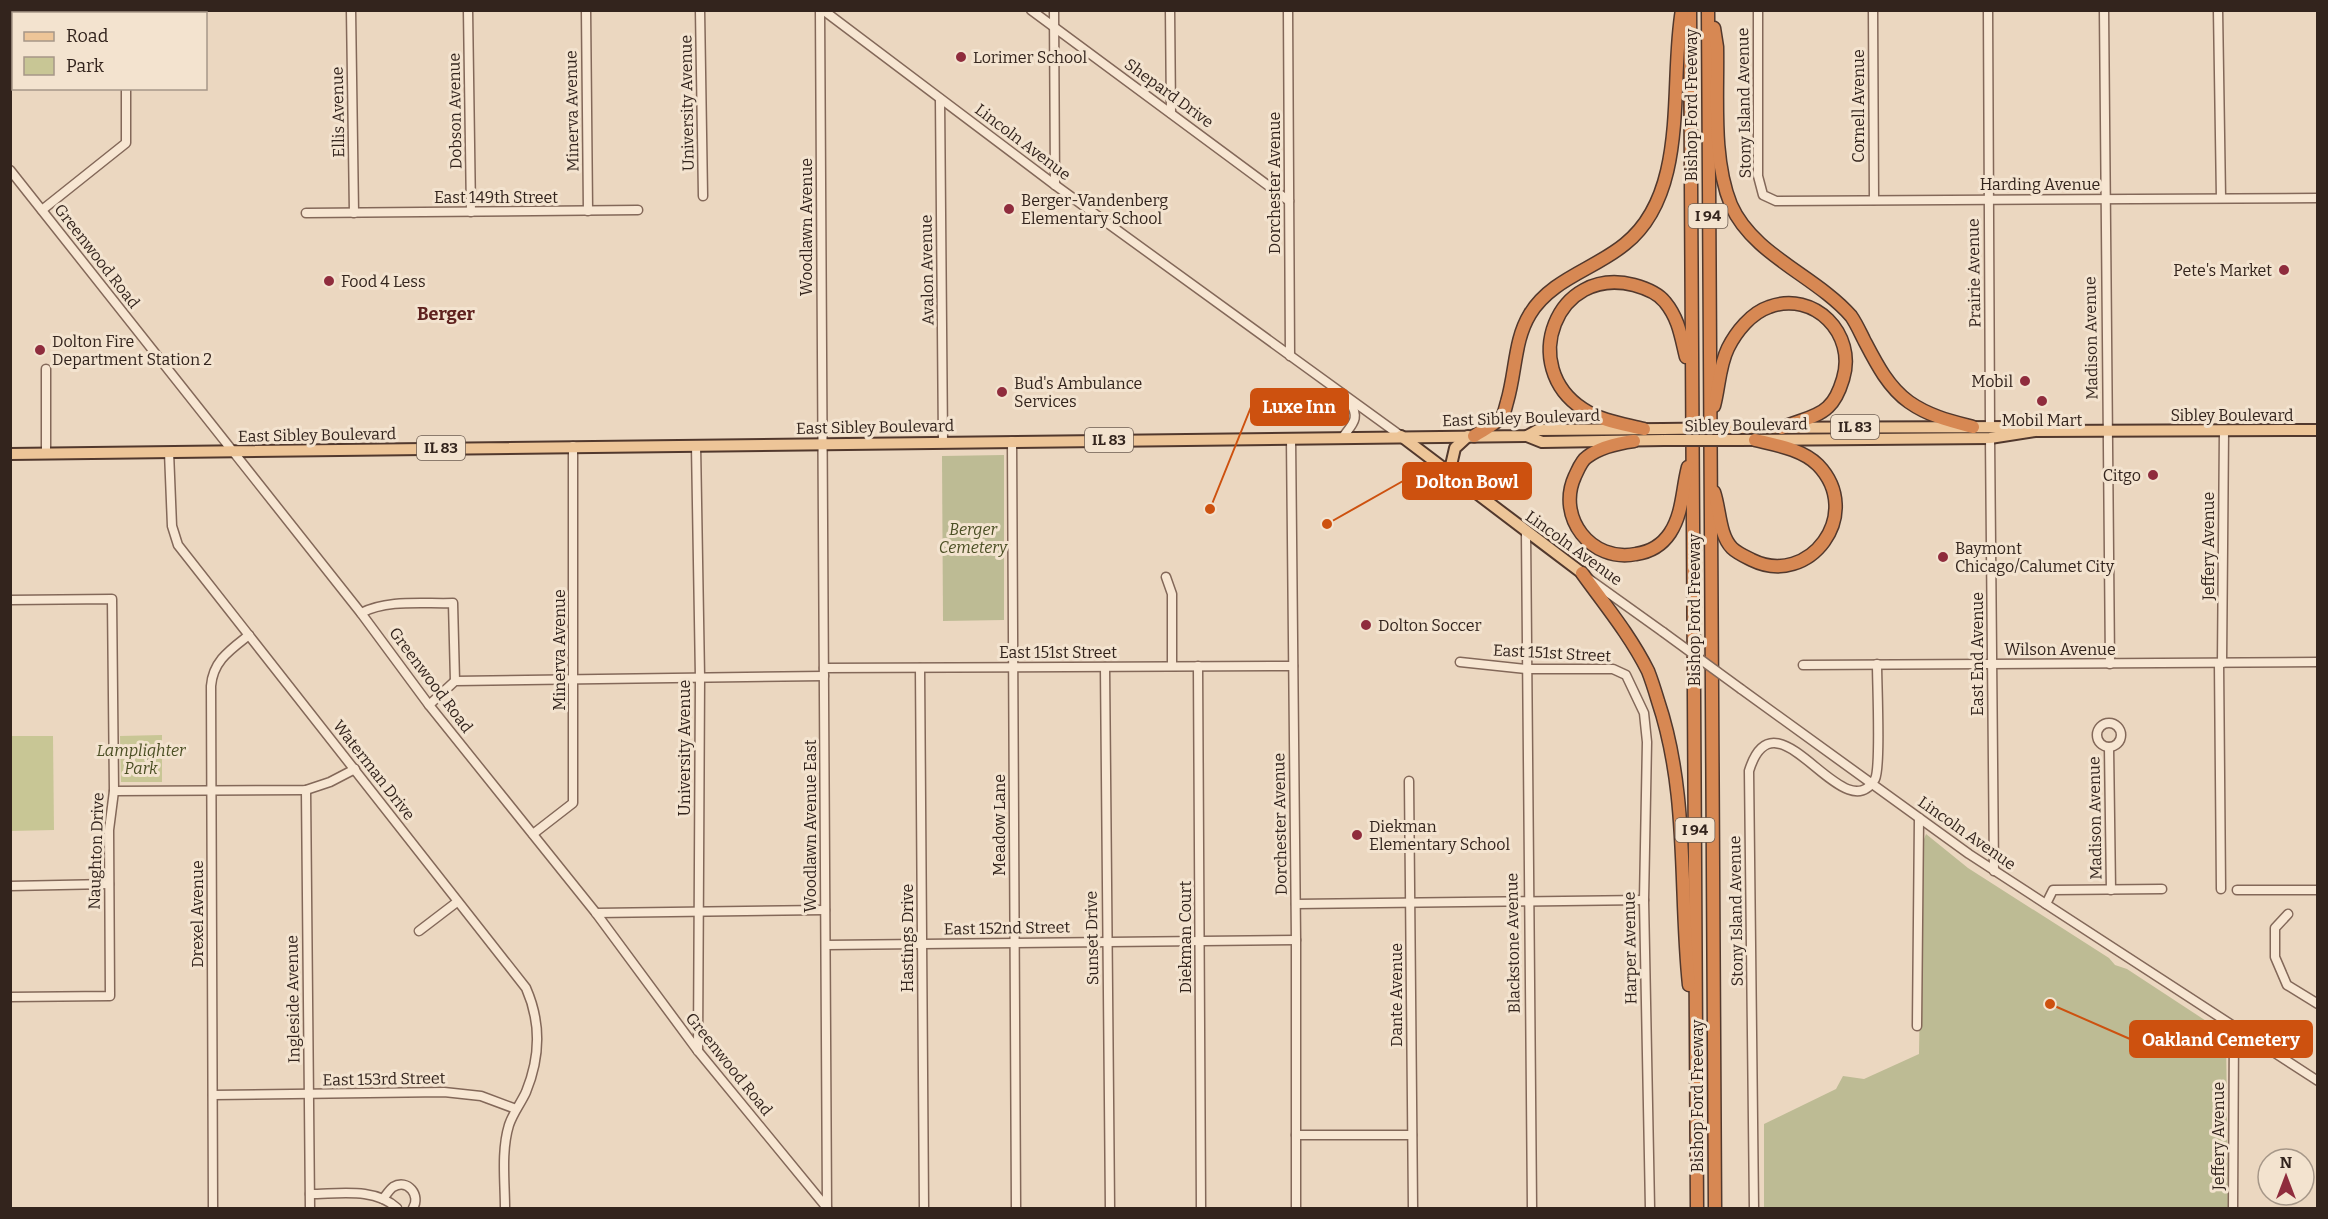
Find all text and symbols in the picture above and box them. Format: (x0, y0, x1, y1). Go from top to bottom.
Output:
legend (12, 12, 207, 90)
text: Road (66, 25, 109, 47)
street label: Stony Island Avenue (1733, 27, 1755, 179)
street label: Bishop Ford Freeway (1682, 28, 1701, 182)
street label: University Avenue (676, 35, 698, 171)
place label: Lorimer School (973, 48, 1087, 67)
street label: Cornell Avenue (1849, 49, 1868, 163)
street label: Minerva Avenue (561, 50, 583, 172)
marker: Lorimer School (954, 50, 968, 64)
street label: Dobson Avenue (444, 53, 466, 169)
street label: Shepard Drive (1121, 54, 1217, 132)
text: Park (66, 55, 105, 77)
street label: Ellis Avenue (328, 66, 348, 158)
street label: Lincoln Avenue (971, 100, 1075, 184)
street label: Dorchester Avenue (1265, 112, 1284, 254)
street label: Woodlawn Avenue (797, 158, 816, 296)
street label: Harding Avenue (1980, 175, 2100, 194)
street label: East 149th Street (434, 188, 558, 207)
place label: Berger-Vandenberg Elementary School (1021, 191, 1168, 228)
street label: Greenwood Road (50, 200, 144, 312)
marker: Berger-Vandenberg Elementary School (1002, 202, 1016, 216)
road number: I 94 (1688, 204, 1728, 228)
street label: Avalon Avenue (917, 214, 937, 326)
street label: Prairie Avenue (1964, 218, 1984, 328)
place label: Pete's Market (2173, 261, 2272, 280)
marker: Pete's Market (2277, 263, 2291, 277)
place label: Food 4 Less (341, 272, 426, 291)
marker: Food 4 Less (322, 274, 336, 288)
street label: Madison Avenue (2080, 276, 2102, 400)
district label: Berger (417, 303, 476, 325)
place label: Dolton Fire Department Station 2 (52, 332, 212, 369)
marker: Dolton Fire Department Station 2 (33, 343, 47, 357)
place label: Mobil (1971, 372, 2013, 391)
place label: Bud's Ambulance Services (1014, 374, 1142, 411)
marker: Mobil (2018, 374, 2032, 388)
marker: Bud's Ambulance Services (995, 385, 1009, 399)
callout: Luxe Inn (1251, 389, 1348, 425)
marker: Mobil Mart (2035, 394, 2049, 408)
text: Luxe Inn (1262, 396, 1336, 418)
street label: East Sibley Boulevard (1442, 406, 1601, 430)
street label: Sibley Boulevard (2170, 406, 2294, 425)
place label: Mobil Mart (2002, 411, 2083, 430)
street label: Sibley Boulevard (1684, 414, 1808, 436)
road number: IL 83 (1831, 415, 1879, 439)
street label: East Sibley Boulevard (796, 416, 955, 438)
street label: East Sibley Boulevard (238, 424, 397, 446)
road number: IL 83 (1085, 428, 1133, 452)
road number: IL 83 (417, 436, 465, 460)
callout: Dolton Bowl (1403, 463, 1531, 499)
place label: Citgo (2103, 466, 2141, 485)
marker: Citgo (2146, 468, 2160, 482)
text: Dolton Bowl (1415, 471, 1519, 493)
street label: Jeffery Avenue (2199, 492, 2218, 601)
street label: Lincoln Avenue (1522, 507, 1626, 589)
park label: Berger Cemetery (939, 520, 1008, 557)
street label: Bishop Ford Freeway (1685, 533, 1704, 687)
place label: Baymont Chicago/Calumet City (1955, 539, 2115, 576)
marker: Baymont Chicago/Calumet City (1936, 550, 1950, 564)
street label: Minerva Avenue (550, 589, 569, 711)
street label: East End Avenue (1968, 592, 1987, 716)
place label: Dolton Soccer (1378, 616, 1482, 635)
marker: Dolton Soccer (1359, 618, 1373, 632)
street label: Greenwood Road (385, 624, 477, 737)
street label: East 151st Street (1492, 640, 1612, 666)
street label: Wilson Avenue (2004, 640, 2116, 659)
street label: East 151st Street (999, 643, 1117, 662)
street label: University Avenue (675, 680, 694, 816)
street label: Waterman Drive (329, 716, 419, 824)
street label: Woodlawn Avenue East (801, 739, 820, 913)
park label: Lamplighter Park (96, 741, 187, 778)
street label: Dorchester Avenue (1269, 753, 1291, 895)
street label: Madison Avenue (2084, 756, 2106, 880)
street label: Meadow Lane (990, 774, 1009, 876)
street label: Naughton Drive (84, 792, 108, 910)
street label: Lincoln Avenue (1915, 792, 2019, 874)
place label: Diekman Elementary School (1369, 817, 1510, 854)
road number: I 94 (1676, 818, 1714, 842)
marker: Diekman Elementary School (1350, 828, 1364, 842)
street label: Stony Island Avenue (1725, 835, 1747, 987)
street label: Drexel Avenue (188, 860, 207, 968)
street label: Blackstone Avenue (1502, 873, 1524, 1013)
street label: Diekman Court (1176, 880, 1195, 993)
street label: Hastings Drive (898, 884, 917, 992)
street label: Sunset Drive (1082, 891, 1102, 985)
street label: Harper Avenue (1620, 891, 1640, 1005)
street label: East 152nd Street (944, 917, 1071, 939)
street label: Ingleside Avenue (282, 935, 304, 1063)
street label: Dante Avenue (1387, 943, 1406, 1047)
street label: Greenwood Road (682, 1009, 777, 1120)
street label: Bishop Ford Freeway (1688, 1019, 1707, 1173)
callout: Oakland Cemetery (2130, 1021, 2312, 1057)
text: Oakland Cemetery (2142, 1029, 2301, 1051)
street label: East 153rd Street (322, 1068, 446, 1090)
street label: Jeffery Avenue (2209, 1082, 2228, 1191)
north arrow (2256, 1147, 2316, 1207)
text: N (2280, 1153, 2292, 1172)

